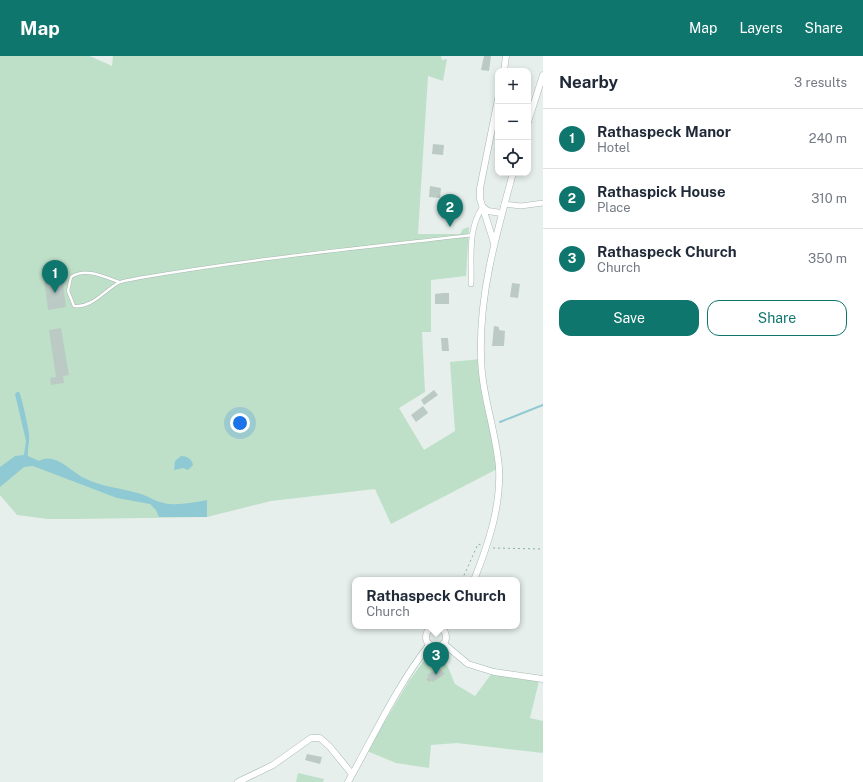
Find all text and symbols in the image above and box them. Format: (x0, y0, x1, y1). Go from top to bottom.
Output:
text: Map (20, 17, 60, 39)
text: Map (689, 20, 717, 36)
text: Layers (739, 20, 783, 36)
text: Share (805, 20, 843, 36)
map controls (495, 68, 531, 176)
button: + (495, 68, 531, 104)
text: Nearby (559, 72, 618, 92)
text: 3 results (794, 75, 847, 90)
button: − (495, 104, 531, 140)
text: Rathaspeck Manor (597, 123, 731, 140)
text: 1 (569, 131, 575, 146)
text: 240 m (809, 131, 847, 146)
button: locate (495, 140, 531, 176)
text: Hotel (597, 140, 630, 155)
text: Rathaspick House (597, 183, 726, 200)
text: 2 (568, 191, 576, 206)
text: 310 m (811, 191, 847, 206)
pin: 2 (437, 194, 463, 227)
text: Place (597, 200, 631, 215)
text: Rathaspeck Church (597, 243, 737, 260)
text: 3 (568, 251, 576, 266)
text: 350 m (808, 251, 847, 266)
pin: 1 (42, 260, 68, 293)
text: Church (597, 260, 641, 275)
button: Save (559, 300, 699, 336)
button: Share (707, 300, 847, 336)
your location (230, 413, 250, 433)
popup (352, 577, 520, 629)
text: Rathaspeck Church (366, 587, 506, 604)
text: Church (366, 604, 410, 619)
pin: 3 (423, 642, 449, 675)

